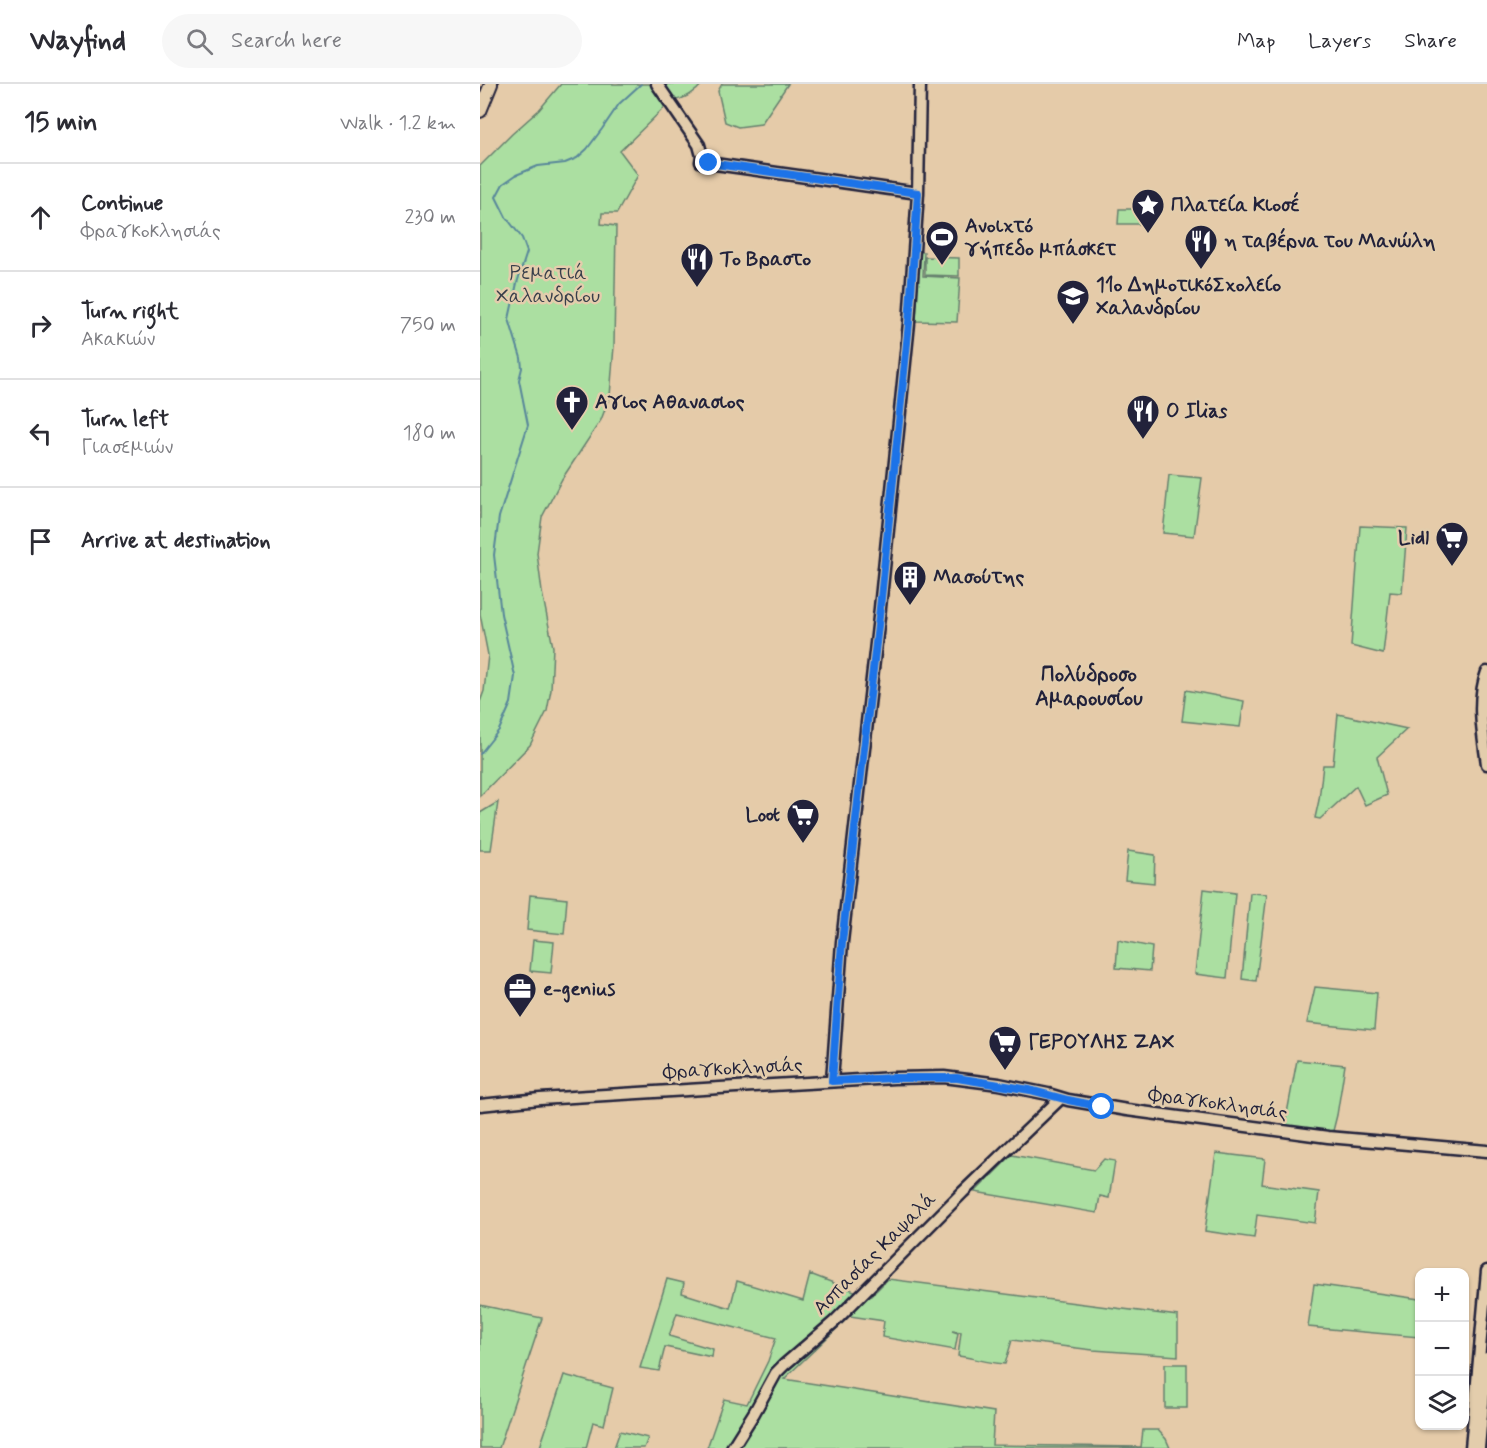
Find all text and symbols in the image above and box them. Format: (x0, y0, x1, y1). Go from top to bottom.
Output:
search box (162, 14, 582, 68)
text: Wayfind (30, 23, 126, 60)
icon: search (183, 25, 216, 58)
text: Search here (231, 27, 342, 55)
text: Map (1237, 27, 1275, 55)
text: Layers (1308, 27, 1371, 55)
text: Share (1404, 27, 1457, 55)
text: 15 min (24, 106, 98, 140)
text: Walk · 1.2 km (340, 110, 456, 137)
route end (695, 149, 721, 175)
place icon: Πλατεία Κιοσέ (1130, 187, 1166, 234)
text: Continue (81, 190, 163, 218)
place label: Πλατεία Κιοσέ (1171, 191, 1299, 219)
icon: ahead (24, 201, 57, 234)
text: 230 m (404, 204, 456, 231)
place label: Ανοιχτό γήπεδο μπάσκετ (964, 213, 1117, 263)
text: Φραγκοκλησιάς (81, 218, 221, 245)
sports icon: Ανοιχτό γήπεδο μπάσκετ (924, 219, 960, 266)
restaurant icon: η ταβέρνα του Μανώλη (1183, 223, 1219, 270)
place label: η ταβέρνα του Μανώλη (1224, 227, 1436, 255)
restaurant icon: Το Βραστο (679, 241, 715, 288)
place label: Το Βραστο (719, 246, 811, 273)
park label: Ρεματιά Χαλανδρίου (496, 260, 600, 310)
place label: 11ο ΔημοτικόΣχολείο Χαλανδρίου (1096, 272, 1281, 322)
school or university icon: 11ο ΔημοτικόΣχολείο Χαλανδρίου (1055, 278, 1091, 325)
text: Turn right (81, 298, 179, 326)
icon: right (24, 309, 57, 342)
text: 750 m (400, 312, 456, 339)
text: Ακακιών (81, 326, 155, 353)
church icon: Αγιος Αθανασιος (554, 384, 590, 431)
place label: Αγιος Αθανασιος (595, 389, 745, 416)
restaurant icon: O Ilias (1125, 393, 1161, 440)
place label: O Ilias (1166, 398, 1228, 425)
text: Turn left (81, 406, 169, 434)
icon: left (24, 417, 57, 450)
text: 180 m (403, 420, 456, 447)
text: Γιασεμιών (81, 434, 173, 461)
supermarket icon: Lidl (1434, 520, 1470, 567)
icon: arrive (24, 525, 57, 558)
place label: Lidl (1398, 525, 1429, 552)
text: Arrive at destination (81, 527, 271, 555)
building icon: Μασούτης (892, 559, 928, 606)
place label: Μασούτης (933, 564, 1024, 591)
district label: Πολύδροσο Αμαρουσίου (1035, 661, 1143, 713)
supermarket icon: Loot (785, 797, 821, 844)
place label: Loot (745, 802, 781, 829)
office icon: e-genius (502, 971, 538, 1018)
place label: e-genius (543, 976, 616, 1003)
supermarket icon: ΓΕΡΟΥΛΗΣ ΖΑΧ (987, 1024, 1023, 1071)
place label: ΓΕΡΟΥΛΗΣ ΖΑΧ (1028, 1029, 1175, 1056)
street label: Φραγκοκλησιάς (661, 1052, 804, 1086)
street label: Φραγκοκλησιάς (1146, 1081, 1289, 1127)
route start (1088, 1093, 1114, 1119)
street label: Ασπασίας Καψαλά (808, 1186, 943, 1321)
map controls (1415, 1268, 1469, 1430)
button: + (1415, 1268, 1469, 1322)
button: − (1415, 1322, 1469, 1376)
button: layers (1415, 1376, 1469, 1430)

